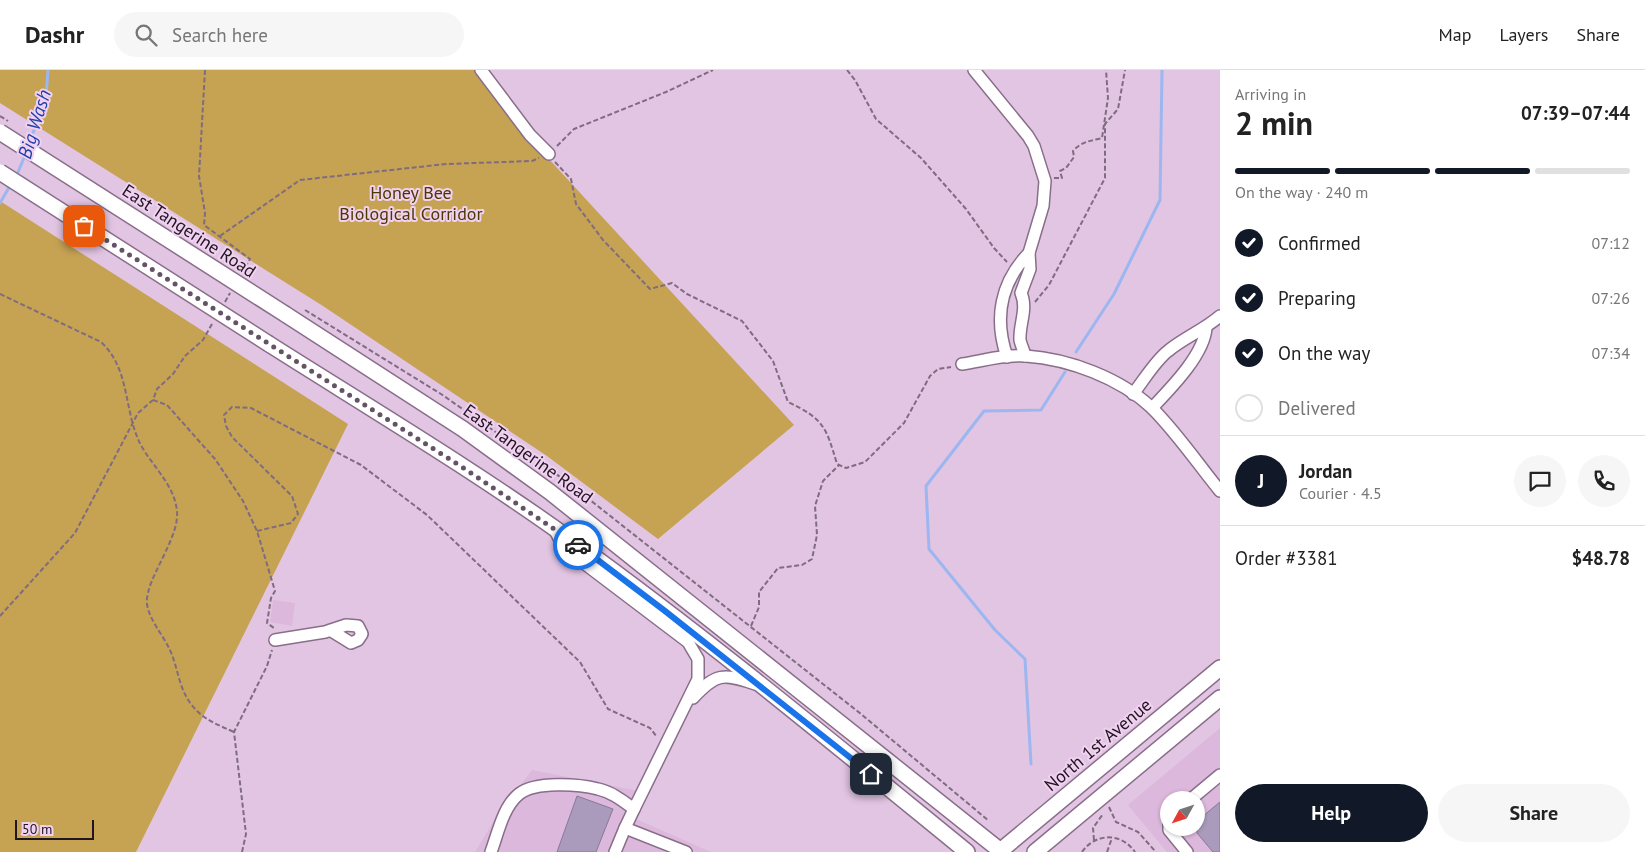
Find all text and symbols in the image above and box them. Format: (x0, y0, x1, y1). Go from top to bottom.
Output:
search box (114, 12, 464, 57)
text: Dashr (25, 19, 84, 50)
icon: search (132, 21, 160, 49)
text: Search here (172, 23, 268, 47)
text: Map (1439, 23, 1471, 46)
text: Layers (1499, 23, 1548, 46)
text: Share (1576, 23, 1620, 46)
text: Arriving in (1235, 84, 1306, 104)
water label: Big Wash (12, 86, 56, 162)
text: 07:39–07:44 (1521, 101, 1630, 125)
text: 2 min (1235, 102, 1313, 144)
street label: East Tangerine Road (118, 179, 261, 282)
park label: Honey Bee Biological Corridor (339, 181, 483, 225)
text: On the way · 240 m (1235, 182, 1368, 202)
pin (63, 205, 105, 247)
icon: bag (70, 212, 98, 240)
icon: check (1235, 229, 1263, 257)
text: Confirmed (1278, 231, 1361, 255)
text: 07:12 (1592, 233, 1630, 253)
icon: check (1235, 284, 1263, 312)
text: Preparing (1278, 286, 1356, 310)
text: 07:26 (1592, 288, 1630, 308)
icon: check (1235, 339, 1263, 367)
text: On the way (1278, 341, 1370, 365)
text: 07:34 (1592, 343, 1630, 363)
text: Delivered (1278, 396, 1356, 420)
street label: East Tangerine Road (459, 399, 598, 508)
button: chat (1514, 455, 1566, 507)
button: phone (1578, 455, 1630, 507)
text: Jordan (1299, 459, 1352, 483)
text: J (1258, 469, 1264, 493)
text: Courier · 4.5 (1299, 483, 1382, 503)
courier (553, 520, 603, 570)
icon: car (564, 531, 592, 559)
text: Order #3381 (1235, 546, 1338, 570)
text: $48.78 (1571, 546, 1630, 570)
street label: North 1st Avenue (1039, 693, 1156, 796)
pin (850, 753, 892, 795)
icon: home (857, 760, 885, 788)
button: Help (1235, 784, 1428, 842)
button: Share (1438, 784, 1630, 842)
north arrow (1160, 791, 1205, 836)
map controls (1160, 791, 1205, 836)
scale bar (15, 817, 94, 840)
text: 50 m (22, 820, 52, 838)

